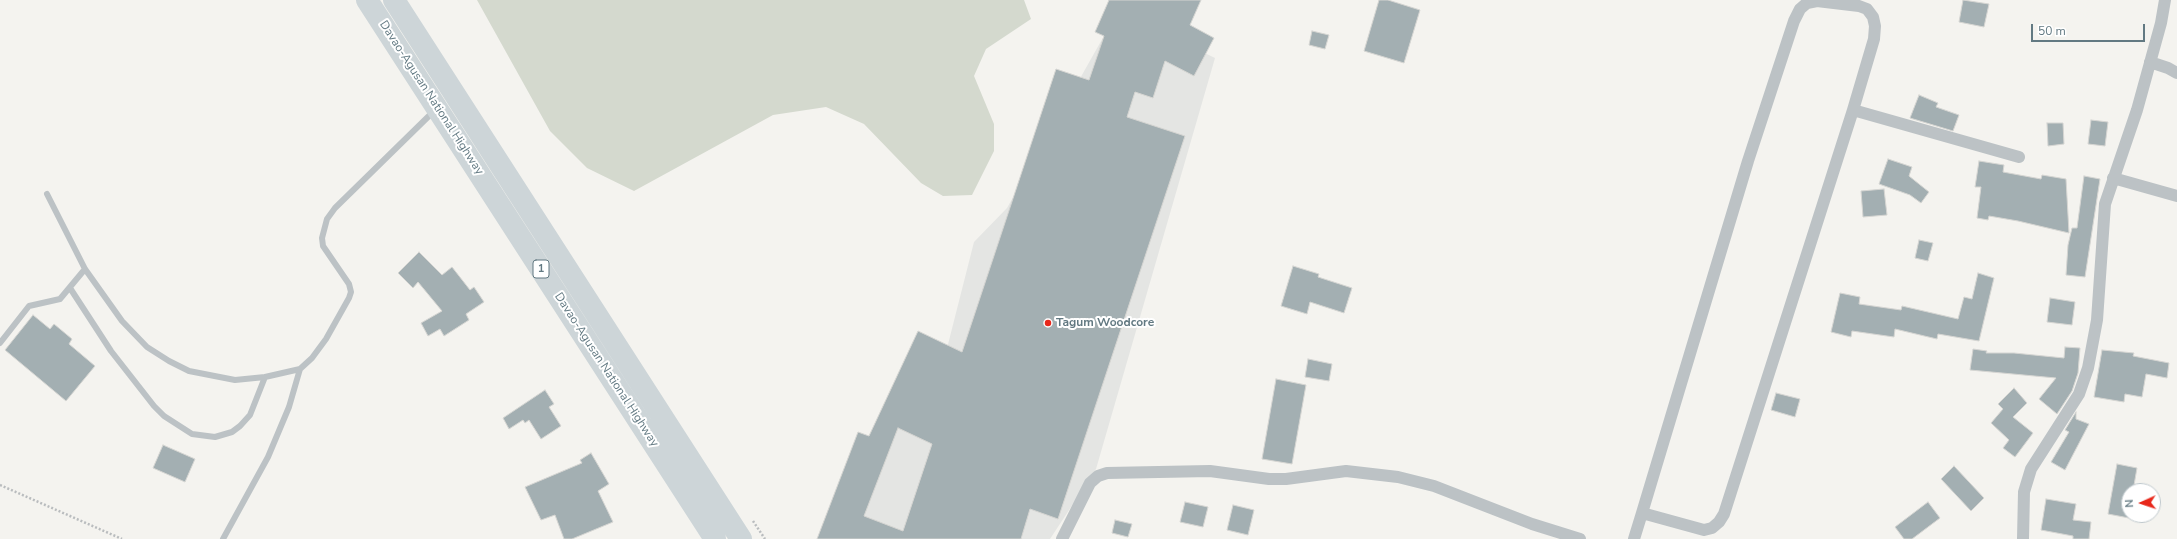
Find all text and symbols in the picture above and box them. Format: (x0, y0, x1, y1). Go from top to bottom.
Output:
scale bar (2033, 16, 2147, 42)
street label: Davao-Agusan National Highway (376, 18, 486, 178)
text: 50 m (2038, 23, 2066, 39)
road number: 1 (533, 260, 549, 278)
street label: Davao-Agusan National Highway (551, 290, 661, 450)
place label: Tagum Woodcore (1056, 316, 1154, 330)
marker: Tagum Woodcore (1043, 318, 1053, 328)
north arrow (2121, 483, 2161, 523)
text: N (2122, 499, 2137, 508)

